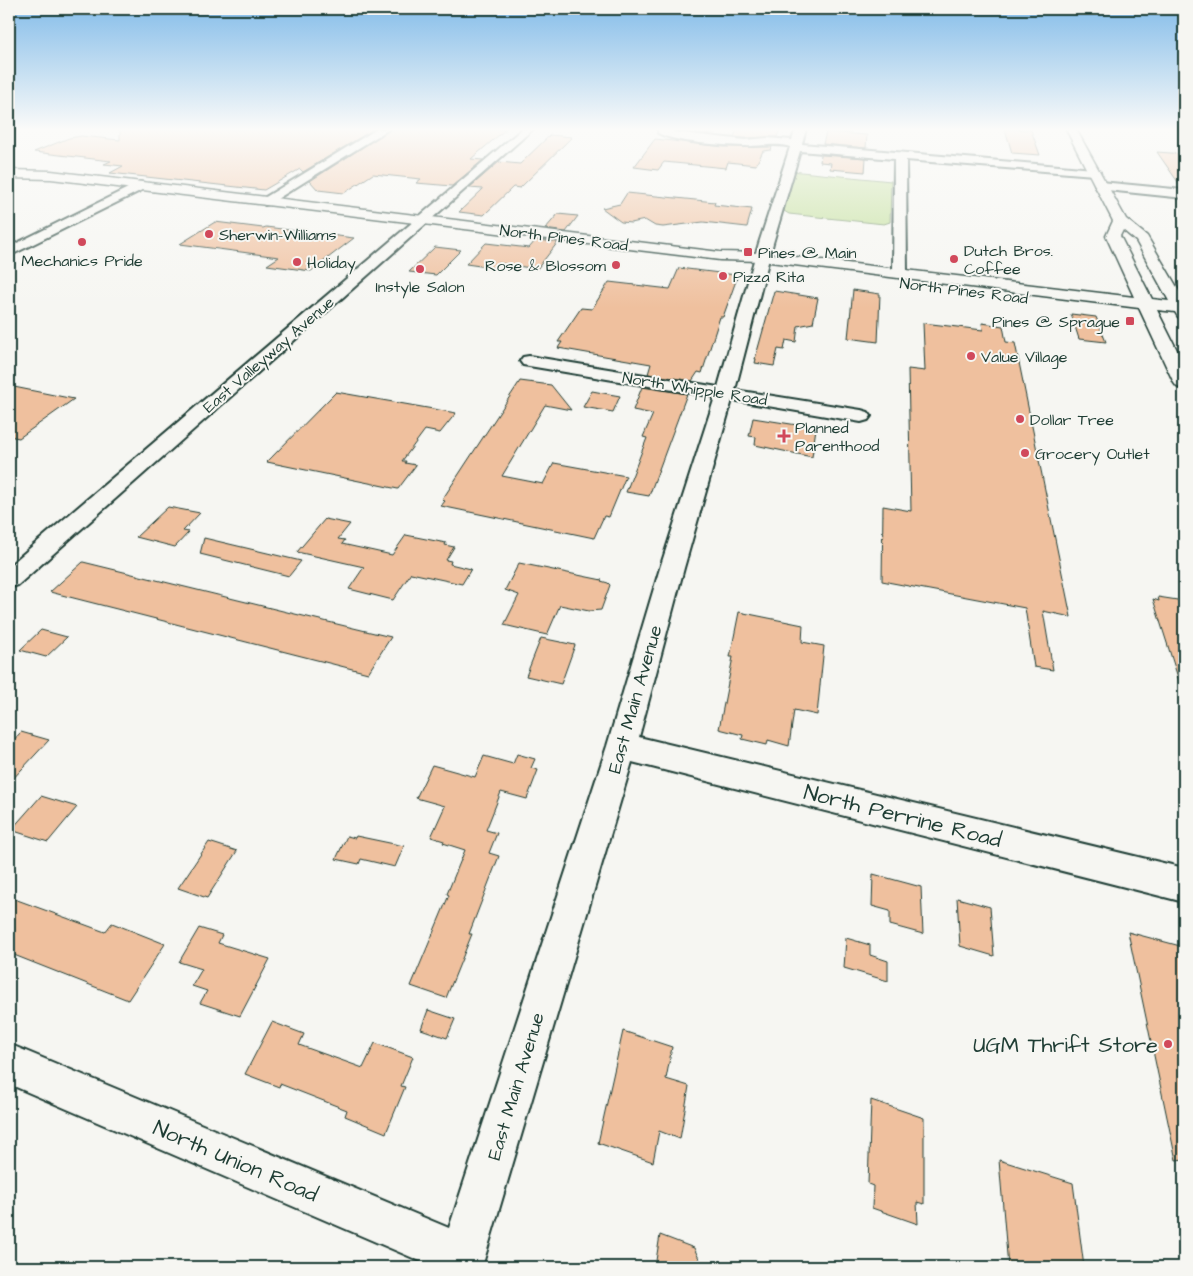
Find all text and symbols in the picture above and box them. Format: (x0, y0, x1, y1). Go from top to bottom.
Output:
street label: North Pines Road (498, 219, 629, 257)
place label: Sherwin-Williams (219, 224, 337, 246)
marker: Sherwin-Williams (203, 228, 215, 240)
marker: Mechanics Pride (76, 236, 88, 248)
place label: Dutch Bros. Coffee (964, 240, 1053, 280)
place label: Pines @ Main (758, 242, 857, 264)
marker: Pines @ Main (742, 246, 754, 258)
place label: Mechanics Pride (21, 250, 143, 272)
place label: Holiday (307, 252, 356, 275)
marker: Dutch Bros. Coffee (948, 253, 960, 265)
place label: Rose & Blossom (485, 255, 607, 277)
marker: Holiday (291, 256, 303, 268)
marker: Rose & Blossom (610, 259, 622, 271)
marker: Instyle Salon (414, 263, 426, 275)
place label: Pizza Rita (733, 266, 804, 288)
marker: Pizza Rita (717, 270, 729, 282)
street label: North Pines Road (898, 272, 1029, 310)
place label: Instyle Salon (375, 276, 465, 299)
street label: East Valleyway Avenue (198, 291, 340, 419)
place label: Pines @ Sprague (992, 311, 1120, 334)
marker: Pines @ Sprague (1124, 315, 1136, 327)
place label: Value Village (981, 346, 1068, 369)
marker: Value Village (965, 350, 977, 362)
street label: North Whipple Road (621, 367, 769, 411)
place label: Dollar Tree (1030, 409, 1114, 431)
marker: Dollar Tree (1014, 413, 1026, 425)
place label: Planned Parenthood (795, 417, 879, 457)
marker: Planned Parenthood (777, 429, 791, 443)
place label: Grocery Outlet (1035, 443, 1150, 466)
marker: Grocery Outlet (1019, 447, 1031, 459)
street label: East Main Avenue (601, 622, 669, 777)
street label: North Perrine Road (801, 777, 1005, 856)
street label: East Main Avenue (481, 1009, 552, 1163)
place label: UGM Thrift Store (973, 1030, 1158, 1061)
marker: UGM Thrift Store (1162, 1038, 1174, 1050)
street label: North Union Road (148, 1113, 323, 1210)

